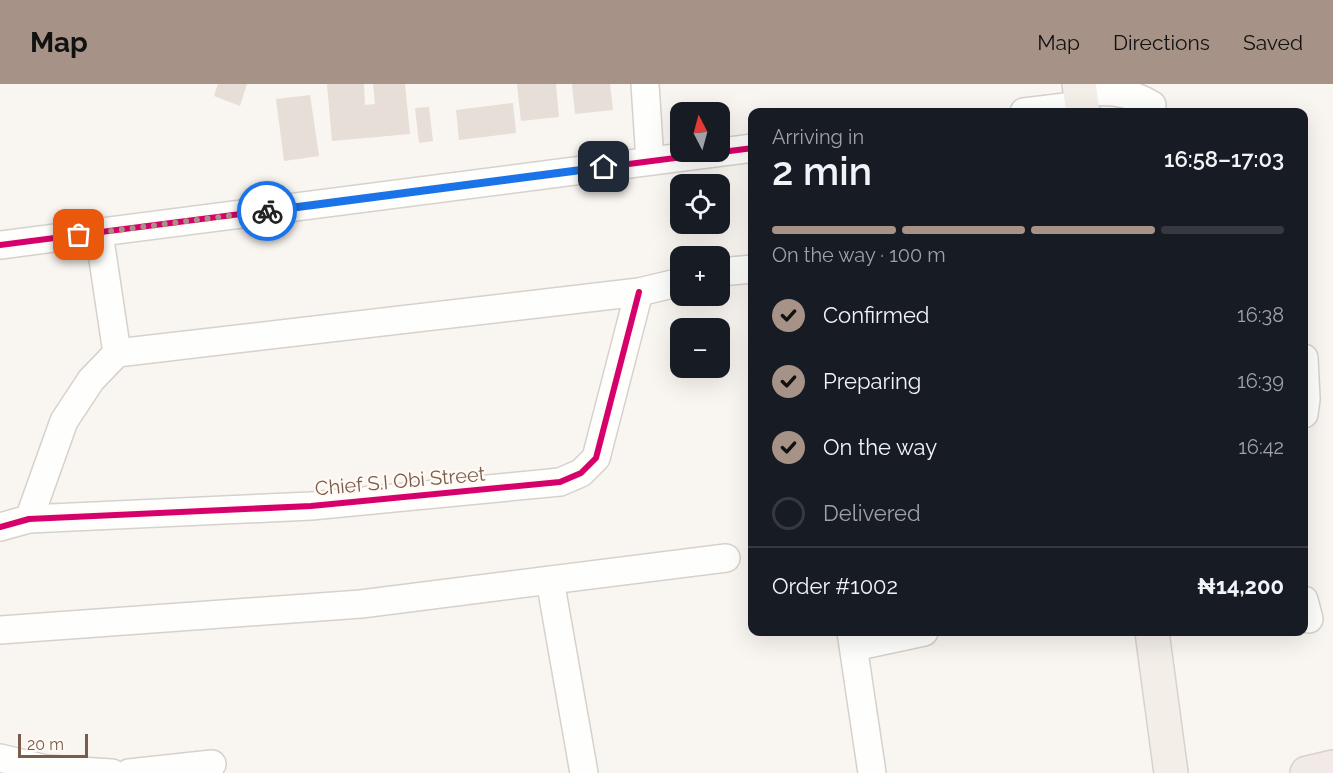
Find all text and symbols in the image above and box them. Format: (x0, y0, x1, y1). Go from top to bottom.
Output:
text: Map (30, 26, 88, 59)
text: Map (1037, 30, 1080, 55)
text: Directions (1113, 30, 1210, 55)
text: Saved (1243, 30, 1303, 55)
north arrow (670, 102, 730, 162)
map controls (670, 102, 730, 378)
text: Arriving in (772, 125, 864, 149)
pin (578, 141, 629, 192)
text: 16:58–17:03 (1164, 146, 1284, 172)
text: 2 min (772, 148, 872, 194)
icon: home (587, 150, 620, 183)
button: locate (670, 174, 730, 234)
courier (237, 181, 297, 241)
icon: bike (251, 195, 284, 228)
pin (53, 209, 104, 260)
icon: bag (62, 218, 95, 251)
text: On the way · 100 m (772, 243, 946, 267)
button: + (670, 246, 730, 306)
icon: check (772, 299, 805, 332)
text: Confirmed (823, 302, 930, 328)
text: 16:38 (1237, 303, 1284, 327)
button: − (670, 318, 730, 378)
icon: check (772, 365, 805, 398)
text: Preparing (823, 368, 921, 394)
text: 16:39 (1237, 369, 1284, 393)
icon: check (772, 431, 805, 464)
text: On the way (823, 434, 937, 460)
text: 16:42 (1238, 435, 1284, 459)
street label: Chief S.I Obi Street (314, 462, 486, 500)
text: Delivered (823, 500, 921, 526)
text: Order #1002 (772, 573, 898, 599)
text: ₦14,200 (1197, 573, 1284, 599)
scale bar (18, 731, 88, 758)
text: 20 m (27, 735, 64, 754)

